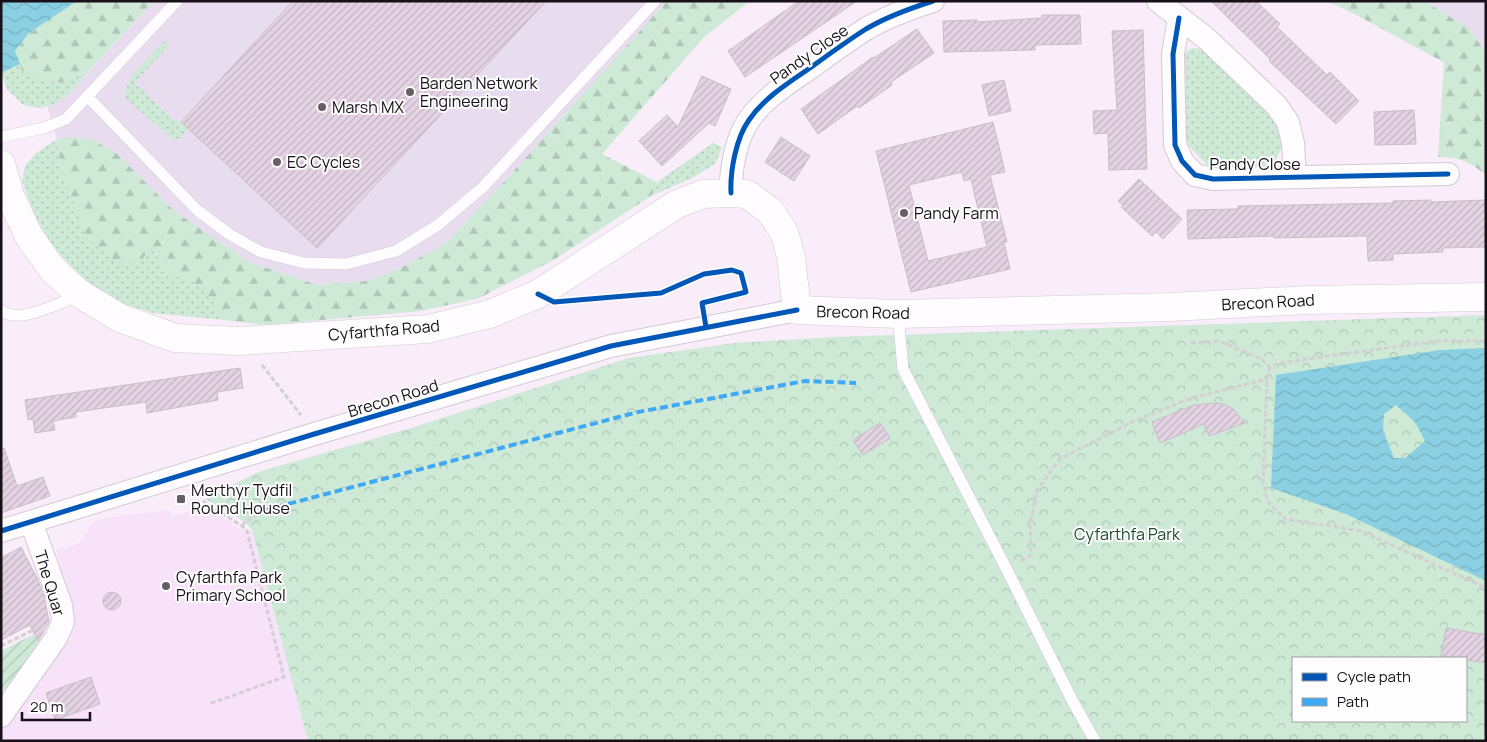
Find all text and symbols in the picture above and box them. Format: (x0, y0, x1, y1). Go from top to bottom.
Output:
street label: Pandy Close (765, 19, 853, 89)
place label: Barden Network Engineering (420, 72, 539, 112)
marker: Barden Network Engineering (404, 86, 416, 98)
place label: Marsh MX (332, 96, 404, 118)
marker: Marsh MX (316, 101, 328, 113)
place label: EC Cycles (287, 151, 360, 173)
street label: Pandy Close (1209, 153, 1301, 175)
marker: EC Cycles (271, 156, 283, 168)
place label: Pandy Farm (914, 202, 999, 224)
marker: Pandy Farm (898, 207, 910, 219)
street label: Brecon Road (1221, 289, 1315, 315)
street label: Brecon Road (816, 300, 910, 324)
street label: Cyfarthfa Road (327, 314, 441, 346)
street label: Brecon Road (345, 374, 441, 422)
place label: Merthyr Tydfil Round House (191, 479, 292, 519)
marker: Merthyr Tydfil Round House (175, 493, 187, 505)
park label: Cyfarthfa Park (1074, 523, 1181, 545)
street label: The Quar (30, 548, 70, 619)
place label: Cyfarthfa Park Primary School (176, 566, 286, 606)
marker: Cyfarthfa Park Primary School (160, 580, 172, 592)
legend (1292, 657, 1467, 722)
text: Cycle path (1337, 666, 1411, 687)
scale bar (22, 690, 90, 722)
text: Path (1337, 691, 1369, 712)
text: 20 m (30, 696, 63, 717)

